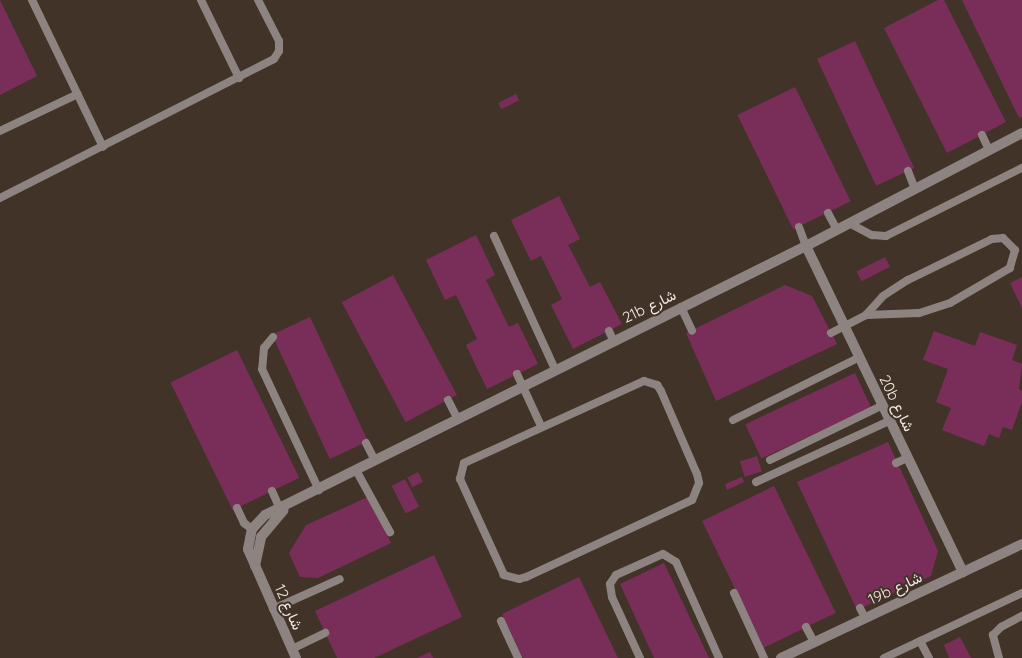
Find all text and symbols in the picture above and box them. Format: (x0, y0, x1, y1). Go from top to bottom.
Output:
street label: 21b شارع (619, 285, 679, 327)
street label: 20b شارع (876, 372, 918, 434)
street label: 19b شارع (865, 568, 925, 608)
street label: شارع 12 (271, 581, 307, 633)

